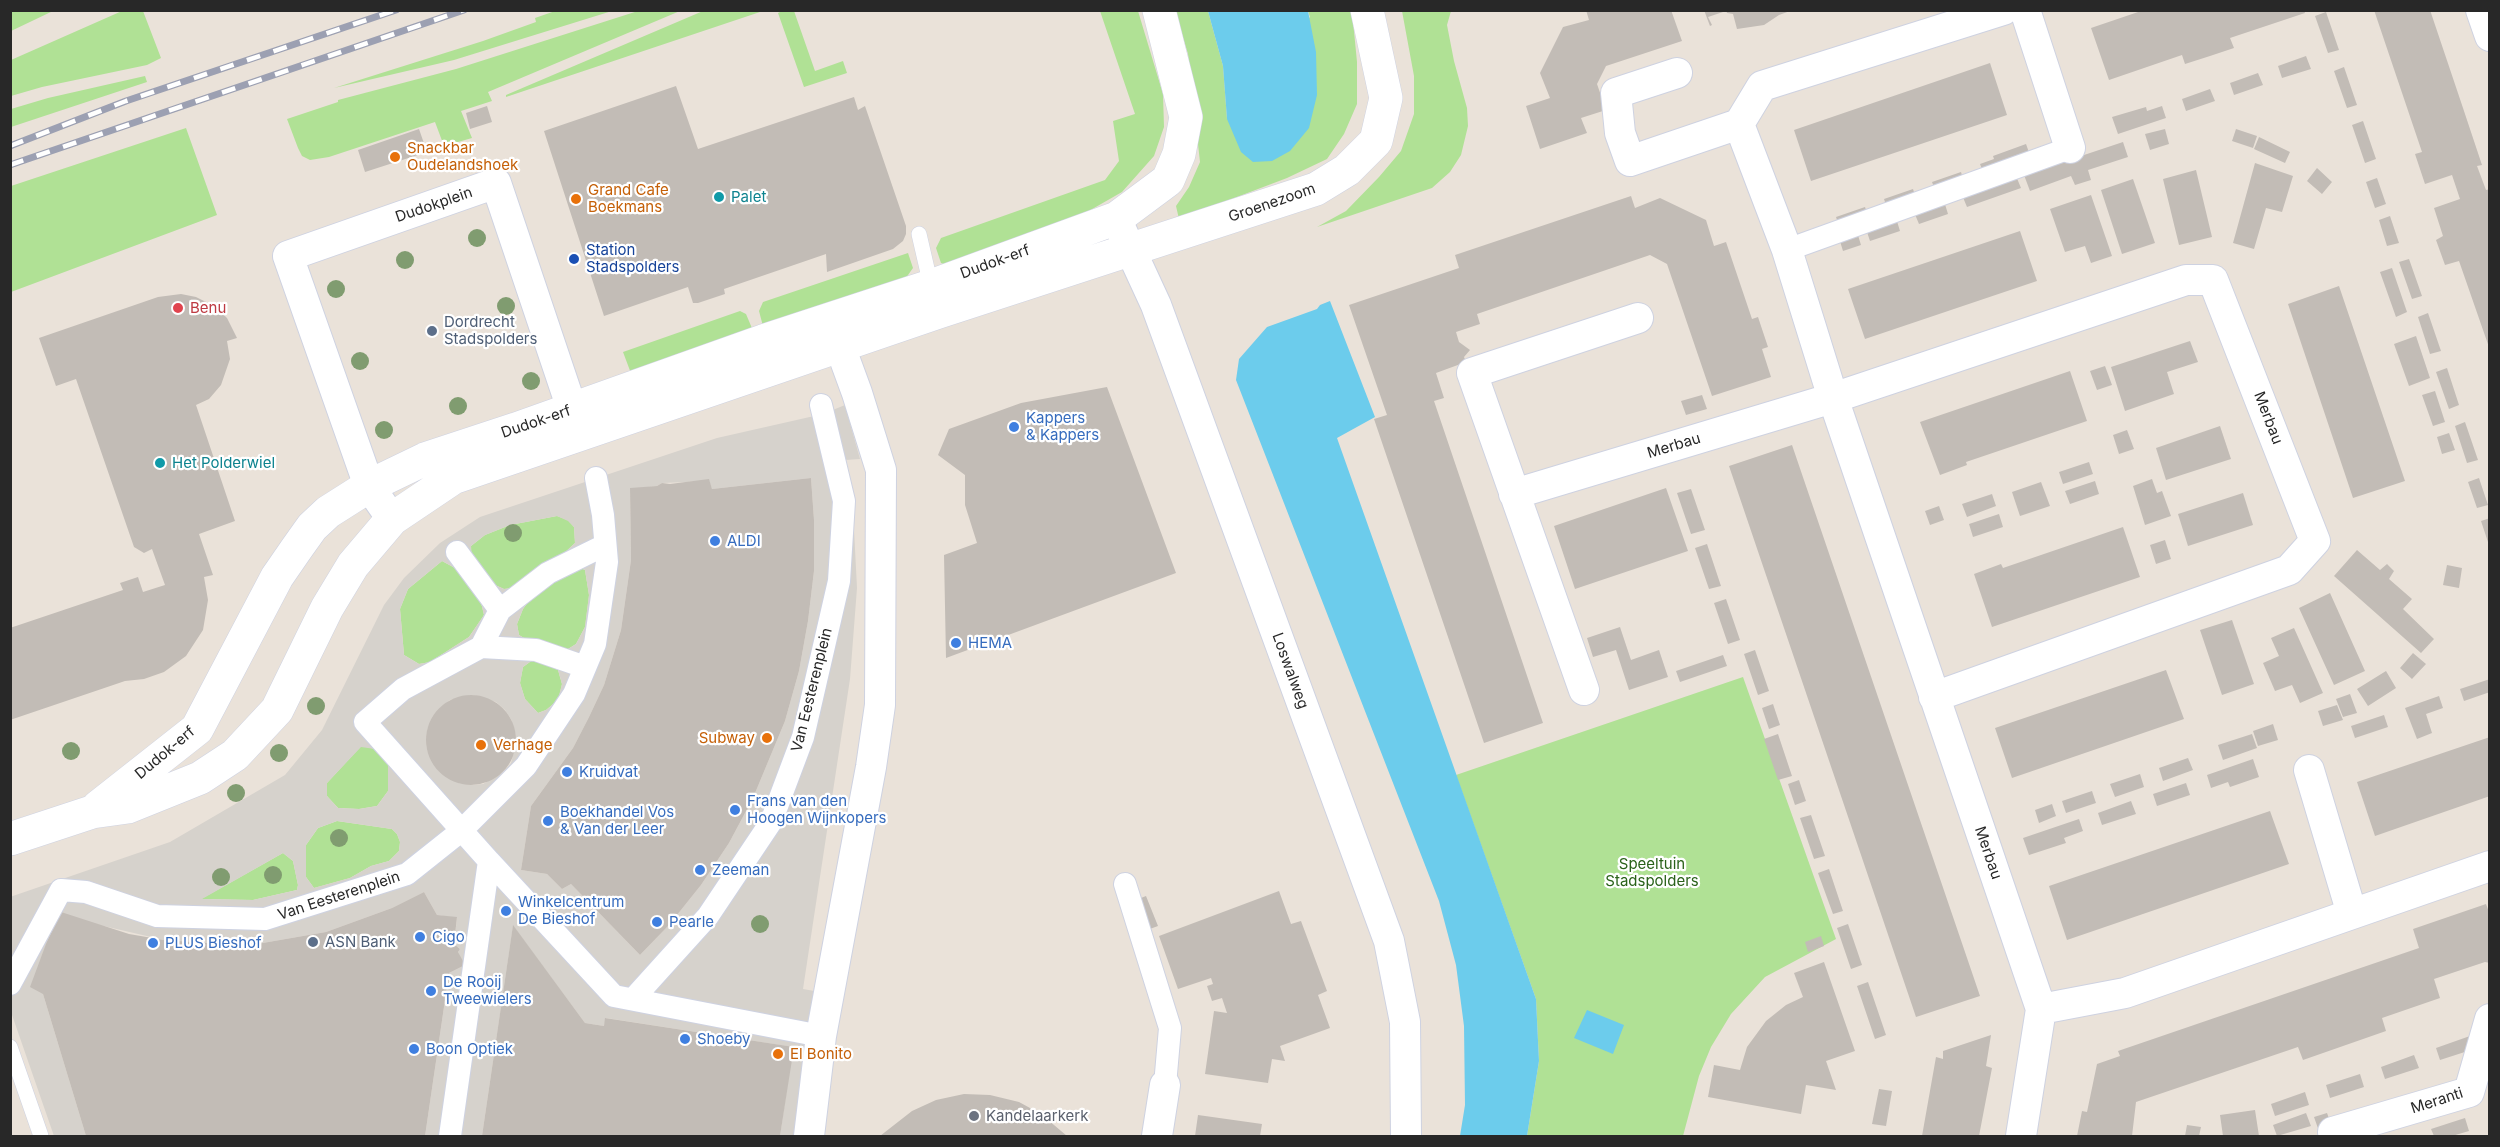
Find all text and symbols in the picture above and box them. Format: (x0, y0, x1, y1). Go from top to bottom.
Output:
place label: Snackbar Oudelandshoek (407, 139, 518, 174)
marker: Snackbar Oudelandshoek (388, 150, 402, 164)
street label: Groenezoom (1226, 180, 1318, 226)
place label: Grand Cafe Boekmans (588, 181, 669, 216)
street label: Dudokplein (393, 183, 475, 227)
place label: Palet (731, 188, 766, 206)
marker: Palet (712, 190, 726, 204)
marker: Grand Cafe Boekmans (569, 192, 583, 206)
place label: Station Stadspolders (586, 241, 679, 276)
street label: Dudok-erf (958, 241, 1032, 283)
marker: Station Stadspolders (567, 252, 581, 266)
place label: Benu (190, 299, 226, 317)
marker: Benu (171, 301, 185, 315)
place label: Dordrecht Stadspolders (444, 313, 537, 348)
marker: Dordrecht Stadspolders (425, 324, 439, 338)
street label: Merbau (2250, 389, 2286, 447)
street label: Dudok-erf (499, 402, 573, 442)
place label: Kappers & Kappers (1026, 409, 1099, 444)
marker: Kappers & Kappers (1007, 420, 1021, 434)
street label: Merbau (1645, 429, 1703, 463)
place label: Het Polderwiel (172, 454, 275, 472)
marker: Het Polderwiel (153, 456, 167, 470)
place label: ALDI (727, 532, 761, 550)
marker: ALDI (708, 534, 722, 548)
street label: Van Eesterenplein (788, 626, 836, 754)
street label: Loswalweg (1268, 630, 1312, 712)
place label: HEMA (968, 634, 1012, 652)
marker: HEMA (949, 636, 963, 650)
street label: Dudok-erf (131, 723, 199, 783)
place label: Subway (699, 729, 755, 747)
marker: Subway (760, 731, 774, 745)
place label: Verhage (493, 736, 552, 754)
marker: Verhage (474, 738, 488, 752)
place label: Kruidvat (579, 763, 638, 781)
marker: Kruidvat (560, 765, 574, 779)
place label: Frans van den Hoogen Wijnkopers (747, 792, 886, 827)
place label: Boekhandel Vos & Van der Leer (560, 803, 674, 838)
marker: Frans van den Hoogen Wijnkopers (728, 803, 742, 817)
marker: Boekhandel Vos & Van der Leer (541, 814, 555, 828)
street label: Merbau (1971, 824, 2005, 882)
park label: Speeltuin Stadspolders (1605, 855, 1699, 890)
place label: Zeeman (712, 861, 769, 879)
marker: Zeeman (693, 863, 707, 877)
street label: Van Eesterenplein (276, 868, 402, 924)
place label: Winkelcentrum De Bieshof (518, 893, 624, 928)
marker: Winkelcentrum De Bieshof (499, 904, 513, 918)
place label: Pearle (669, 913, 714, 931)
marker: Pearle (650, 915, 664, 929)
place label: Cigo (432, 928, 465, 946)
marker: Cigo (413, 930, 427, 944)
place label: ASN Bank (325, 933, 396, 951)
place label: PLUS Bieshof (165, 934, 262, 952)
marker: ASN Bank (306, 935, 320, 949)
marker: PLUS Bieshof (146, 936, 160, 950)
place label: De Rooij Tweewielers (443, 973, 532, 1008)
marker: De Rooij Tweewielers (424, 984, 438, 998)
place label: Shoeby (697, 1030, 751, 1048)
marker: Shoeby (678, 1032, 692, 1046)
place label: Boon Optiek (426, 1040, 513, 1058)
marker: Boon Optiek (407, 1042, 421, 1056)
place label: El Bonito (790, 1045, 852, 1063)
marker: El Bonito (771, 1047, 785, 1061)
street label: Meranti (2409, 1084, 2465, 1118)
place label: Kandelaarkerk (986, 1107, 1088, 1125)
marker: Kandelaarkerk (967, 1109, 981, 1123)

